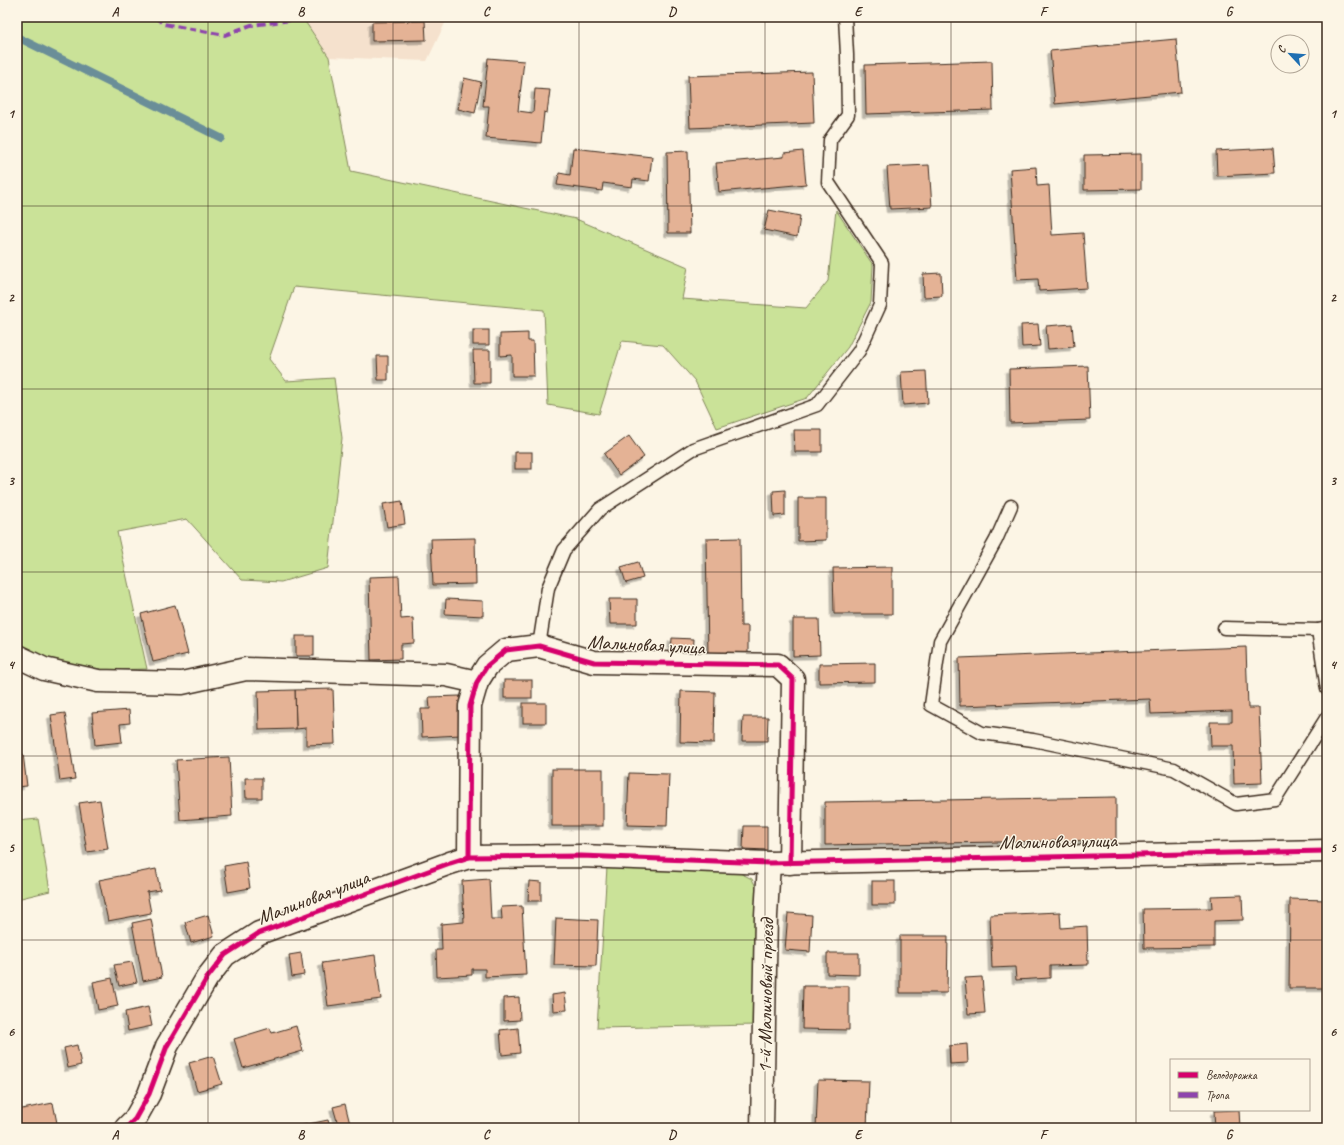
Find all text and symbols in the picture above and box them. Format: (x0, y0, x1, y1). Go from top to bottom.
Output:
text: A (112, 4, 120, 20)
text: B (298, 4, 306, 20)
text: C (483, 4, 491, 20)
text: D (668, 4, 677, 20)
text: E (855, 4, 864, 20)
text: F (1040, 4, 1049, 20)
text: G (1226, 4, 1234, 20)
north arrow (1270, 34, 1310, 74)
text: С (1274, 43, 1289, 55)
text: 1 (8, 106, 16, 122)
text: 1 (1330, 106, 1338, 122)
text: 2 (8, 290, 15, 306)
text: 2 (1330, 290, 1337, 306)
text: 3 (8, 473, 15, 489)
text: 3 (1330, 473, 1337, 489)
street label: Малиновая улица (587, 629, 707, 660)
text: 4 (8, 657, 16, 673)
text: 4 (1330, 657, 1338, 673)
street label: Малиновая улица (999, 828, 1119, 855)
text: 5 (8, 840, 15, 856)
text: 5 (1330, 840, 1337, 856)
street label: Малиновая улица (254, 864, 374, 930)
street label: 1-й Малиновый проезд (752, 916, 779, 1074)
text: 6 (8, 1024, 15, 1040)
text: 6 (1330, 1024, 1337, 1040)
legend (1170, 1059, 1310, 1111)
text: Велодорожка (1206, 1067, 1258, 1083)
text: Тропа (1206, 1087, 1230, 1103)
text: A (112, 1127, 120, 1143)
text: B (298, 1127, 306, 1143)
text: C (483, 1127, 491, 1143)
text: D (668, 1127, 677, 1143)
text: E (855, 1127, 864, 1143)
text: F (1040, 1127, 1049, 1143)
text: G (1226, 1127, 1234, 1143)

